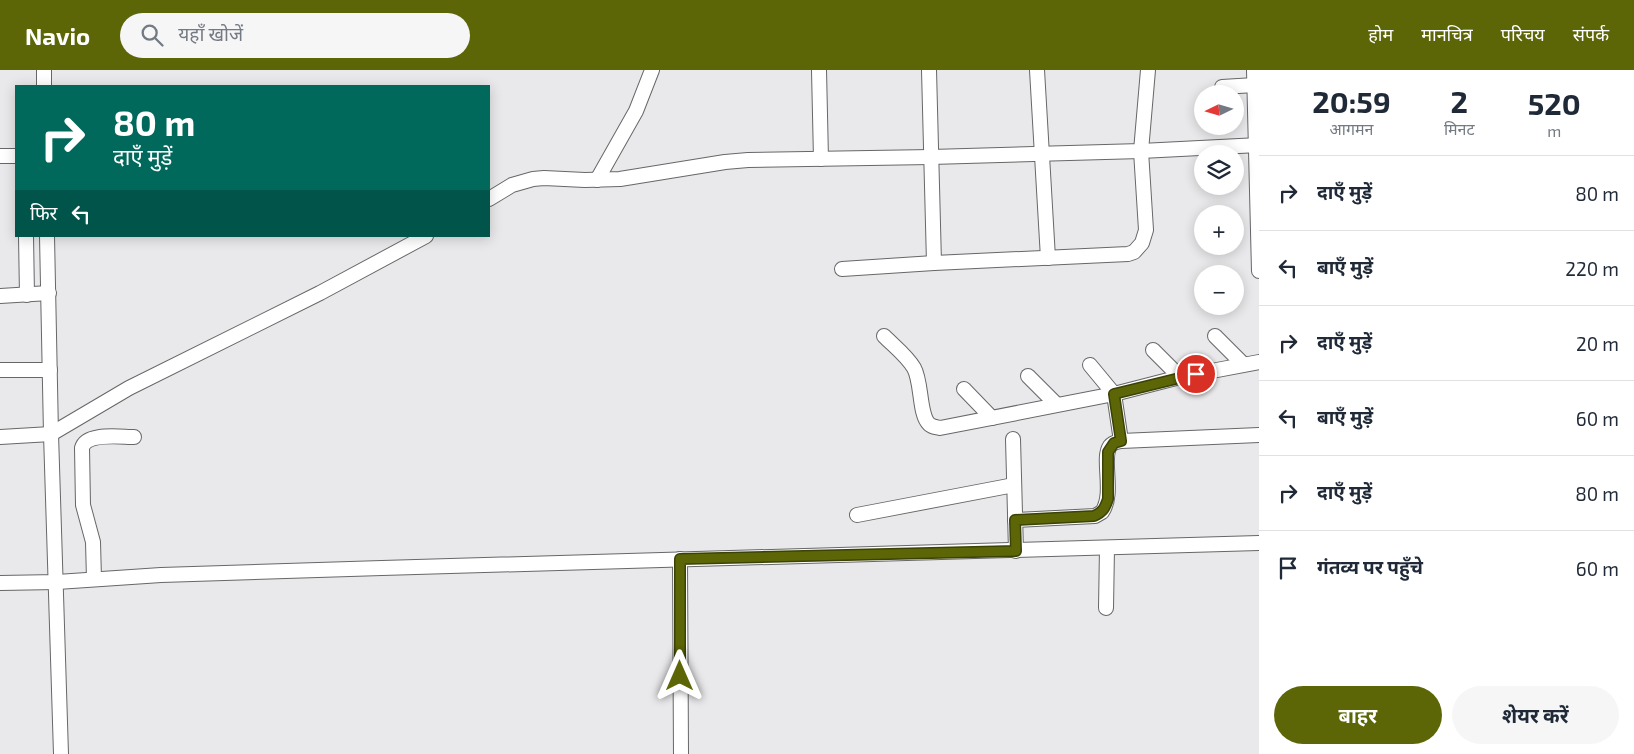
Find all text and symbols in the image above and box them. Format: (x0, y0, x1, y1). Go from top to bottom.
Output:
search box (120, 13, 470, 58)
text: Navio (25, 21, 90, 50)
icon: search (138, 21, 166, 49)
text: यहाँ खोजें (178, 22, 243, 45)
text: होम (1368, 23, 1393, 45)
text: मानचित्र (1421, 23, 1473, 45)
text: परिचय (1501, 23, 1545, 45)
text: संपर्क (1573, 23, 1609, 45)
text: 20:59 (1312, 83, 1391, 119)
text: 2 (1450, 83, 1468, 119)
north arrow (1194, 85, 1244, 135)
map controls (1194, 85, 1244, 315)
text: 520 (1528, 85, 1581, 121)
text: 80 m (113, 101, 195, 143)
icon: right (30, 105, 95, 170)
text: आगमन (1330, 119, 1373, 138)
text: मिनट (1444, 119, 1475, 138)
text: m (1547, 121, 1561, 140)
text: दाएँ मुड़ें (113, 143, 172, 169)
button: layers (1194, 145, 1244, 195)
icon: right (1274, 179, 1302, 207)
text: दाएँ मुड़ें (1317, 180, 1372, 203)
text: 80 m (1575, 182, 1619, 205)
icon: left (67, 200, 95, 228)
text: फिर (30, 201, 57, 224)
button: + (1194, 205, 1244, 255)
icon: left (1274, 254, 1302, 282)
text: बाएँ मुड़ें (1317, 255, 1373, 278)
text: 220 m (1565, 257, 1619, 280)
button: − (1194, 265, 1244, 315)
icon: right (1274, 329, 1302, 357)
text: दाएँ मुड़ें (1317, 330, 1372, 353)
text: 20 m (1576, 332, 1619, 355)
pin (1175, 353, 1217, 395)
icon: arrive (1182, 360, 1210, 388)
icon: left (1274, 404, 1302, 432)
text: बाएँ मुड़ें (1317, 405, 1373, 428)
text: 60 m (1576, 407, 1619, 430)
icon: right (1274, 479, 1302, 507)
text: दाएँ मुड़ें (1317, 480, 1372, 503)
text: 80 m (1575, 482, 1619, 505)
icon: arrive (1274, 554, 1302, 582)
text: गंतव्य पर पहुँचे (1317, 555, 1423, 578)
text: 60 m (1576, 557, 1619, 580)
position arrow (653, 649, 705, 701)
button: बाहर (1274, 686, 1442, 744)
button: शेयर करें (1452, 686, 1619, 744)

